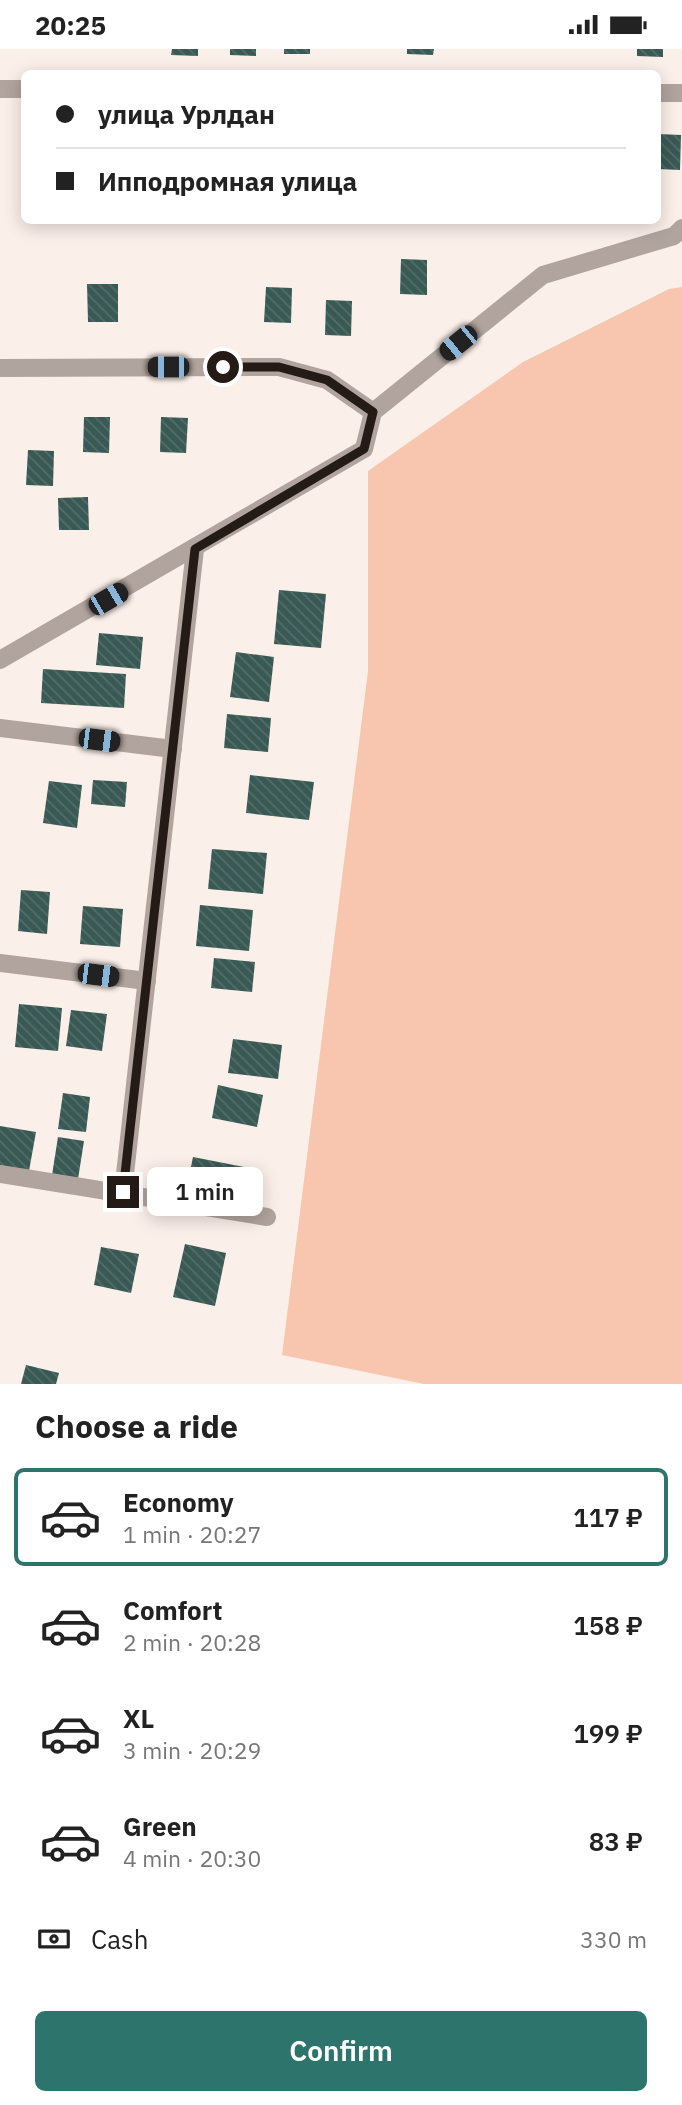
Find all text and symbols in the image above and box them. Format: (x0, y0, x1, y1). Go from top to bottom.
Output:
text: 20:25 (35, 8, 106, 42)
text: улица Урлдан (98, 97, 275, 131)
text: Ипподромная улица (98, 164, 357, 198)
car (436, 322, 481, 364)
route start (207, 351, 239, 383)
car (148, 357, 190, 378)
car (85, 579, 132, 619)
car (77, 727, 122, 753)
car (76, 962, 121, 988)
callout: 1 min (148, 1167, 263, 1217)
route end (107, 1176, 139, 1208)
text: 1 min (175, 1176, 235, 1206)
text: Choose a ride (35, 1405, 238, 1447)
text: Economy (123, 1485, 234, 1519)
icon: car (39, 1486, 102, 1549)
text: 117 ₽ (573, 1500, 643, 1534)
text: 1 min · 20:27 (123, 1519, 261, 1549)
text: Comfort (123, 1593, 222, 1627)
icon: car (39, 1594, 102, 1657)
text: 158 ₽ (573, 1608, 643, 1642)
text: 2 min · 20:28 (123, 1627, 261, 1657)
text: XL (123, 1701, 154, 1735)
icon: car (39, 1702, 102, 1765)
text: 199 ₽ (573, 1716, 643, 1750)
text: 3 min · 20:29 (123, 1735, 261, 1765)
text: Green (123, 1809, 197, 1843)
icon: car (39, 1810, 102, 1873)
text: 83 ₽ (589, 1824, 643, 1858)
text: 4 min · 20:30 (123, 1843, 261, 1873)
icon: cash (35, 1920, 73, 1958)
text: Cash (91, 1922, 148, 1956)
text: 330 m (580, 1924, 647, 1954)
button: Confirm (35, 2011, 647, 2091)

